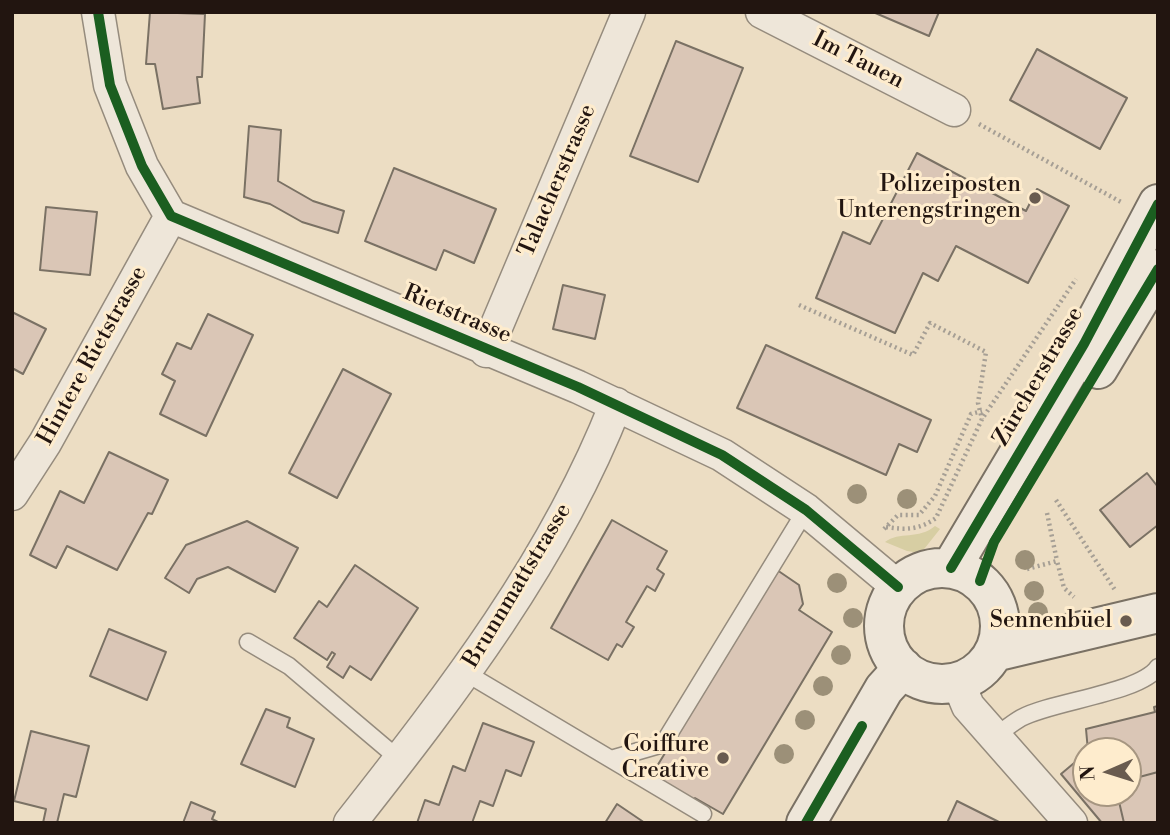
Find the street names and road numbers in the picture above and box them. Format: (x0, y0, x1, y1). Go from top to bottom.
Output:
street label: Im Tauen (808, 26, 908, 96)
street label: Talacherstrasse (513, 100, 603, 262)
street label: Hintere Rietstrasse (32, 262, 154, 450)
street label: Rietstrasse (399, 280, 515, 350)
street label: Zürcherstrasse (988, 303, 1090, 451)
street label: Brunnmattstrasse (458, 499, 578, 673)

